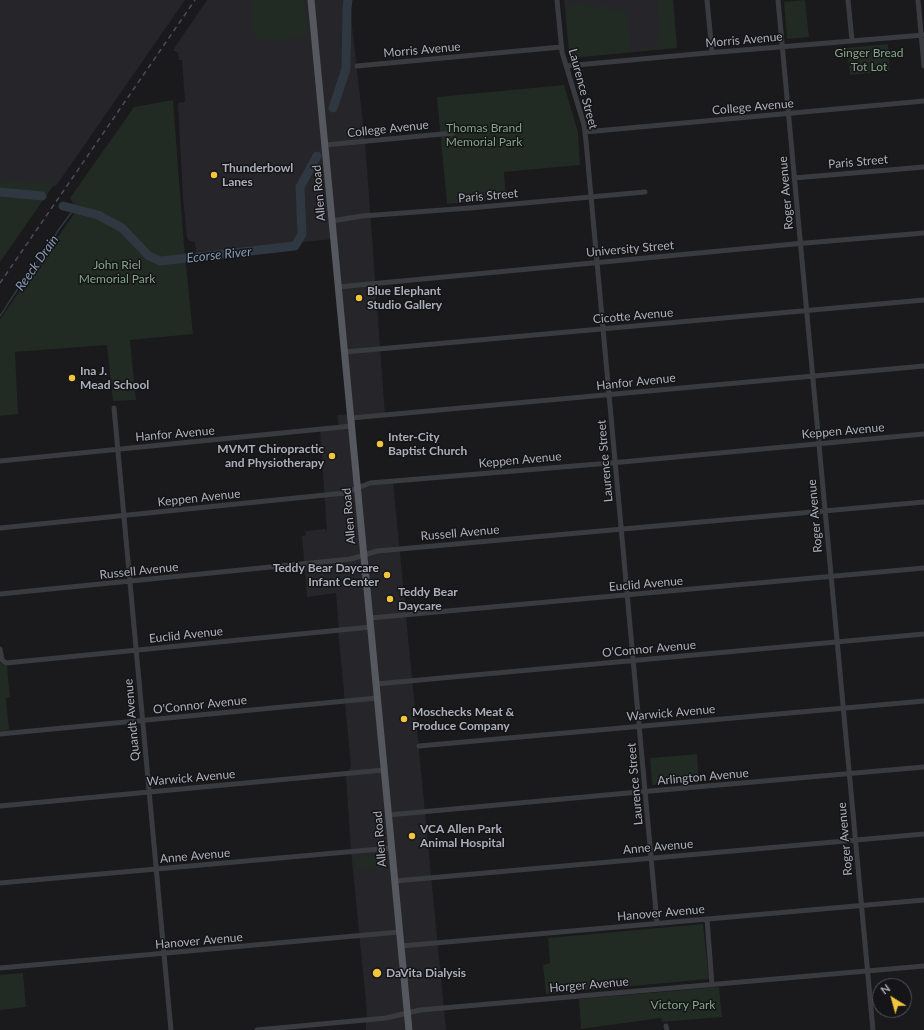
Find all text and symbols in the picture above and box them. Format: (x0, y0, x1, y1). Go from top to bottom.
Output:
street label: Morris Avenue (705, 29, 783, 51)
street label: Morris Avenue (383, 39, 461, 61)
park label: Ginger Bread Tot Lot (835, 46, 903, 74)
street label: Laurence Street (565, 47, 601, 131)
street label: College Avenue (712, 96, 794, 118)
street label: College Avenue (346, 118, 430, 140)
park label: Thomas Brand Memorial Park (446, 121, 522, 149)
street label: Paris Street (827, 152, 889, 172)
street label: Roger Avenue (776, 156, 796, 230)
place label: Thunderbowl Lanes (222, 161, 293, 189)
street label: Allen Road (309, 164, 329, 222)
marker: Thunderbowl Lanes (209, 170, 219, 180)
street label: Paris Street (457, 186, 519, 206)
water label: Reeck Drain (12, 232, 62, 294)
street label: University Street (585, 238, 675, 260)
water label: Ecorse River (186, 244, 252, 266)
park label: John Riel Memorial Park (79, 258, 155, 286)
place label: Blue Elephant Studio Gallery (367, 284, 442, 312)
marker: Blue Elephant Studio Gallery (354, 293, 364, 303)
street label: Cicotte Avenue (592, 305, 674, 327)
place label: Ina J. Mead School (80, 364, 149, 392)
street label: Hanfor Avenue (596, 371, 676, 393)
marker: Ina J. Mead School (67, 373, 77, 383)
street label: Laurence Street (594, 419, 616, 503)
street label: Keppen Avenue (801, 420, 885, 442)
street label: Hanfor Avenue (135, 423, 215, 445)
place label: Inter-City Baptist Church (388, 430, 467, 458)
marker: Inter-City Baptist Church (375, 439, 385, 449)
place label: MVMT Chiropractic and Physiotherapy (217, 442, 324, 470)
street label: Keppen Avenue (478, 449, 562, 471)
marker: MVMT Chiropractic and Physiotherapy (327, 451, 337, 461)
street label: Roger Avenue (805, 479, 825, 553)
street label: Keppen Avenue (157, 486, 241, 510)
street label: Allen Road (339, 487, 359, 545)
street label: Russell Avenue (420, 522, 500, 544)
street label: Russell Avenue (99, 560, 179, 582)
place label: Teddy Bear Daycare Infant Center (273, 561, 379, 589)
marker: Teddy Bear Daycare Infant Center (382, 570, 392, 580)
street label: Euclid Avenue (608, 574, 684, 594)
place label: Teddy Bear Daycare (398, 585, 458, 613)
marker: Teddy Bear Daycare (385, 594, 395, 604)
street label: Euclid Avenue (148, 624, 224, 646)
street label: O'Connor Avenue (601, 638, 697, 660)
street label: Quandt Avenue (121, 678, 143, 762)
street label: O'Connor Avenue (152, 693, 248, 717)
street label: Warwick Avenue (626, 702, 716, 724)
place label: Moschecks Meat & Produce Company (412, 705, 514, 733)
marker: Moschecks Meat & Produce Company (399, 714, 409, 724)
street label: Laurence Street (624, 742, 646, 826)
street label: Arlington Avenue (657, 766, 749, 788)
street label: Warwick Avenue (146, 767, 236, 789)
street label: Roger Avenue (835, 802, 855, 876)
street label: Allen Road (370, 810, 390, 868)
place label: VCA Allen Park Animal Hospital (420, 822, 505, 850)
marker: VCA Allen Park Animal Hospital (407, 831, 417, 841)
street label: Anne Avenue (622, 837, 694, 857)
street label: Anne Avenue (159, 846, 231, 866)
street label: Hanover Avenue (617, 902, 705, 924)
street label: Hanover Avenue (155, 930, 243, 952)
place label: DaVita Dialysis (386, 966, 466, 980)
marker: DaVita Dialysis (371, 967, 383, 979)
street label: Horger Avenue (549, 974, 629, 996)
north arrow (872, 978, 912, 1018)
text: N (878, 981, 892, 997)
park label: Victory Park (651, 998, 715, 1012)

